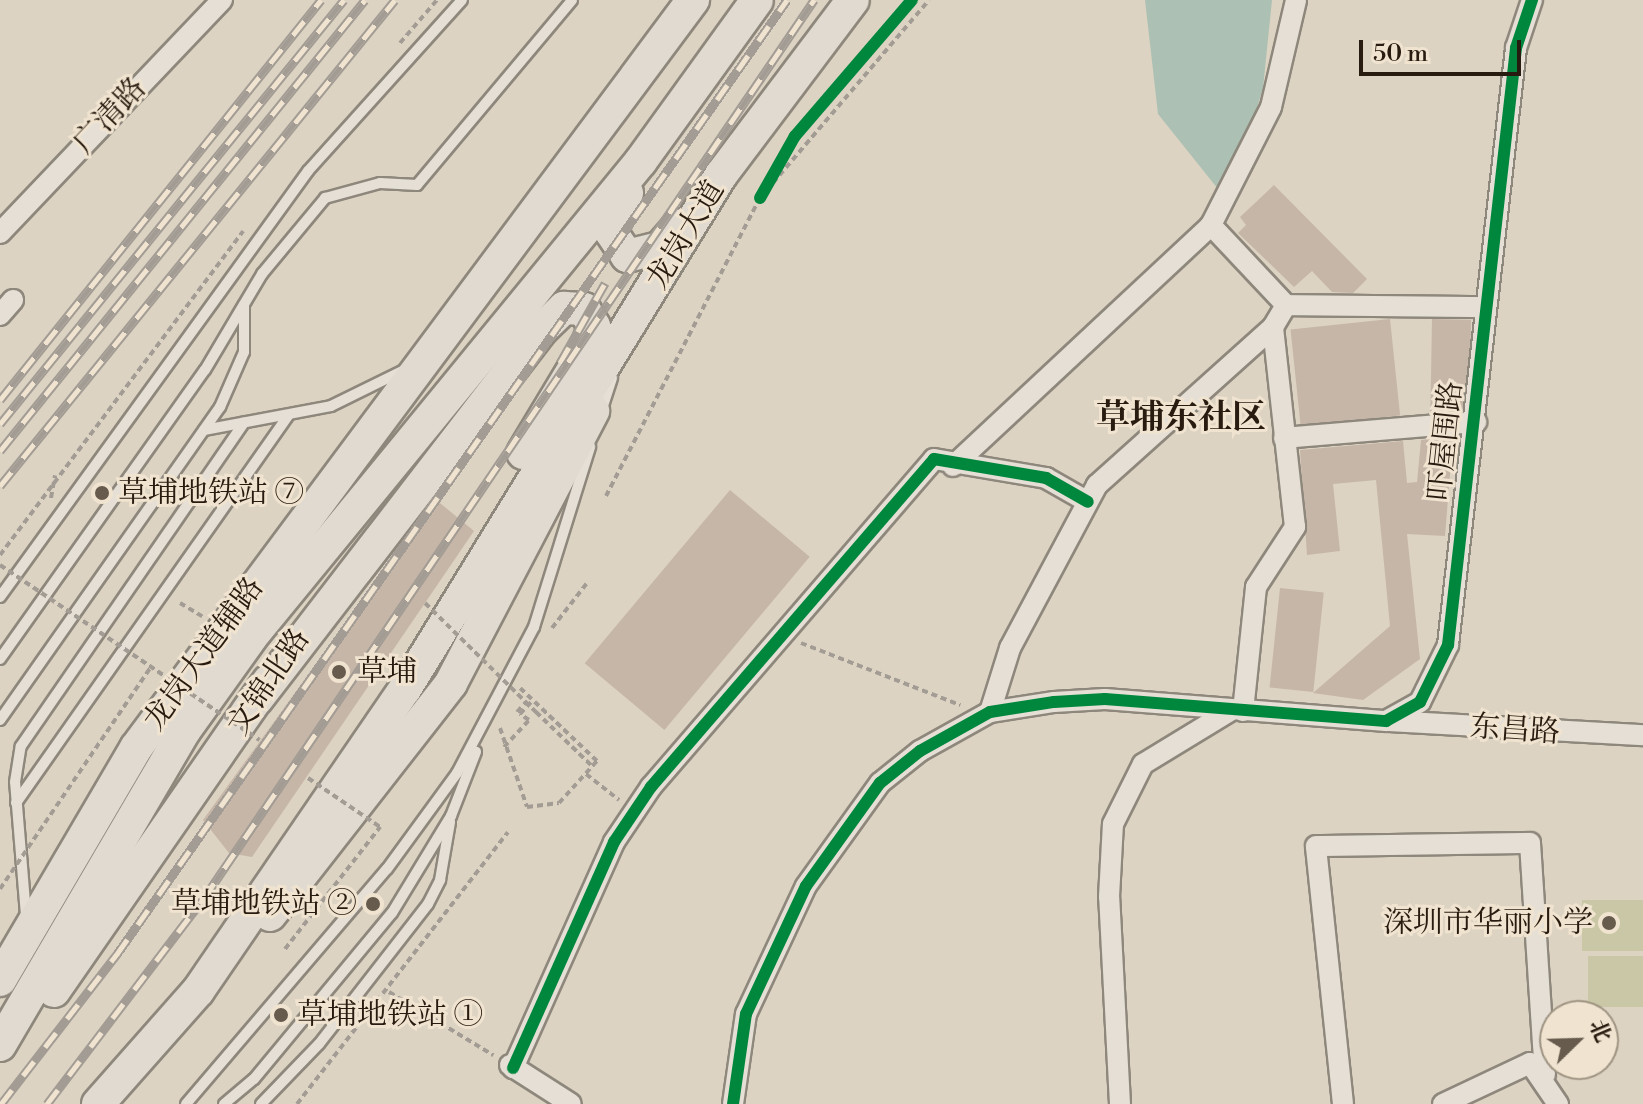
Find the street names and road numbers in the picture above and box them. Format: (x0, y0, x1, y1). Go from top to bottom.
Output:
street label: 广清路 (66, 71, 154, 161)
street label: 龙岗大道 (640, 174, 732, 296)
street label: 吓屋围路 (1422, 379, 1470, 503)
street label: 龙岗大道辅路 (137, 571, 271, 737)
street label: 文锦北路 (221, 622, 317, 742)
street label: 东昌路 (1469, 709, 1561, 751)

